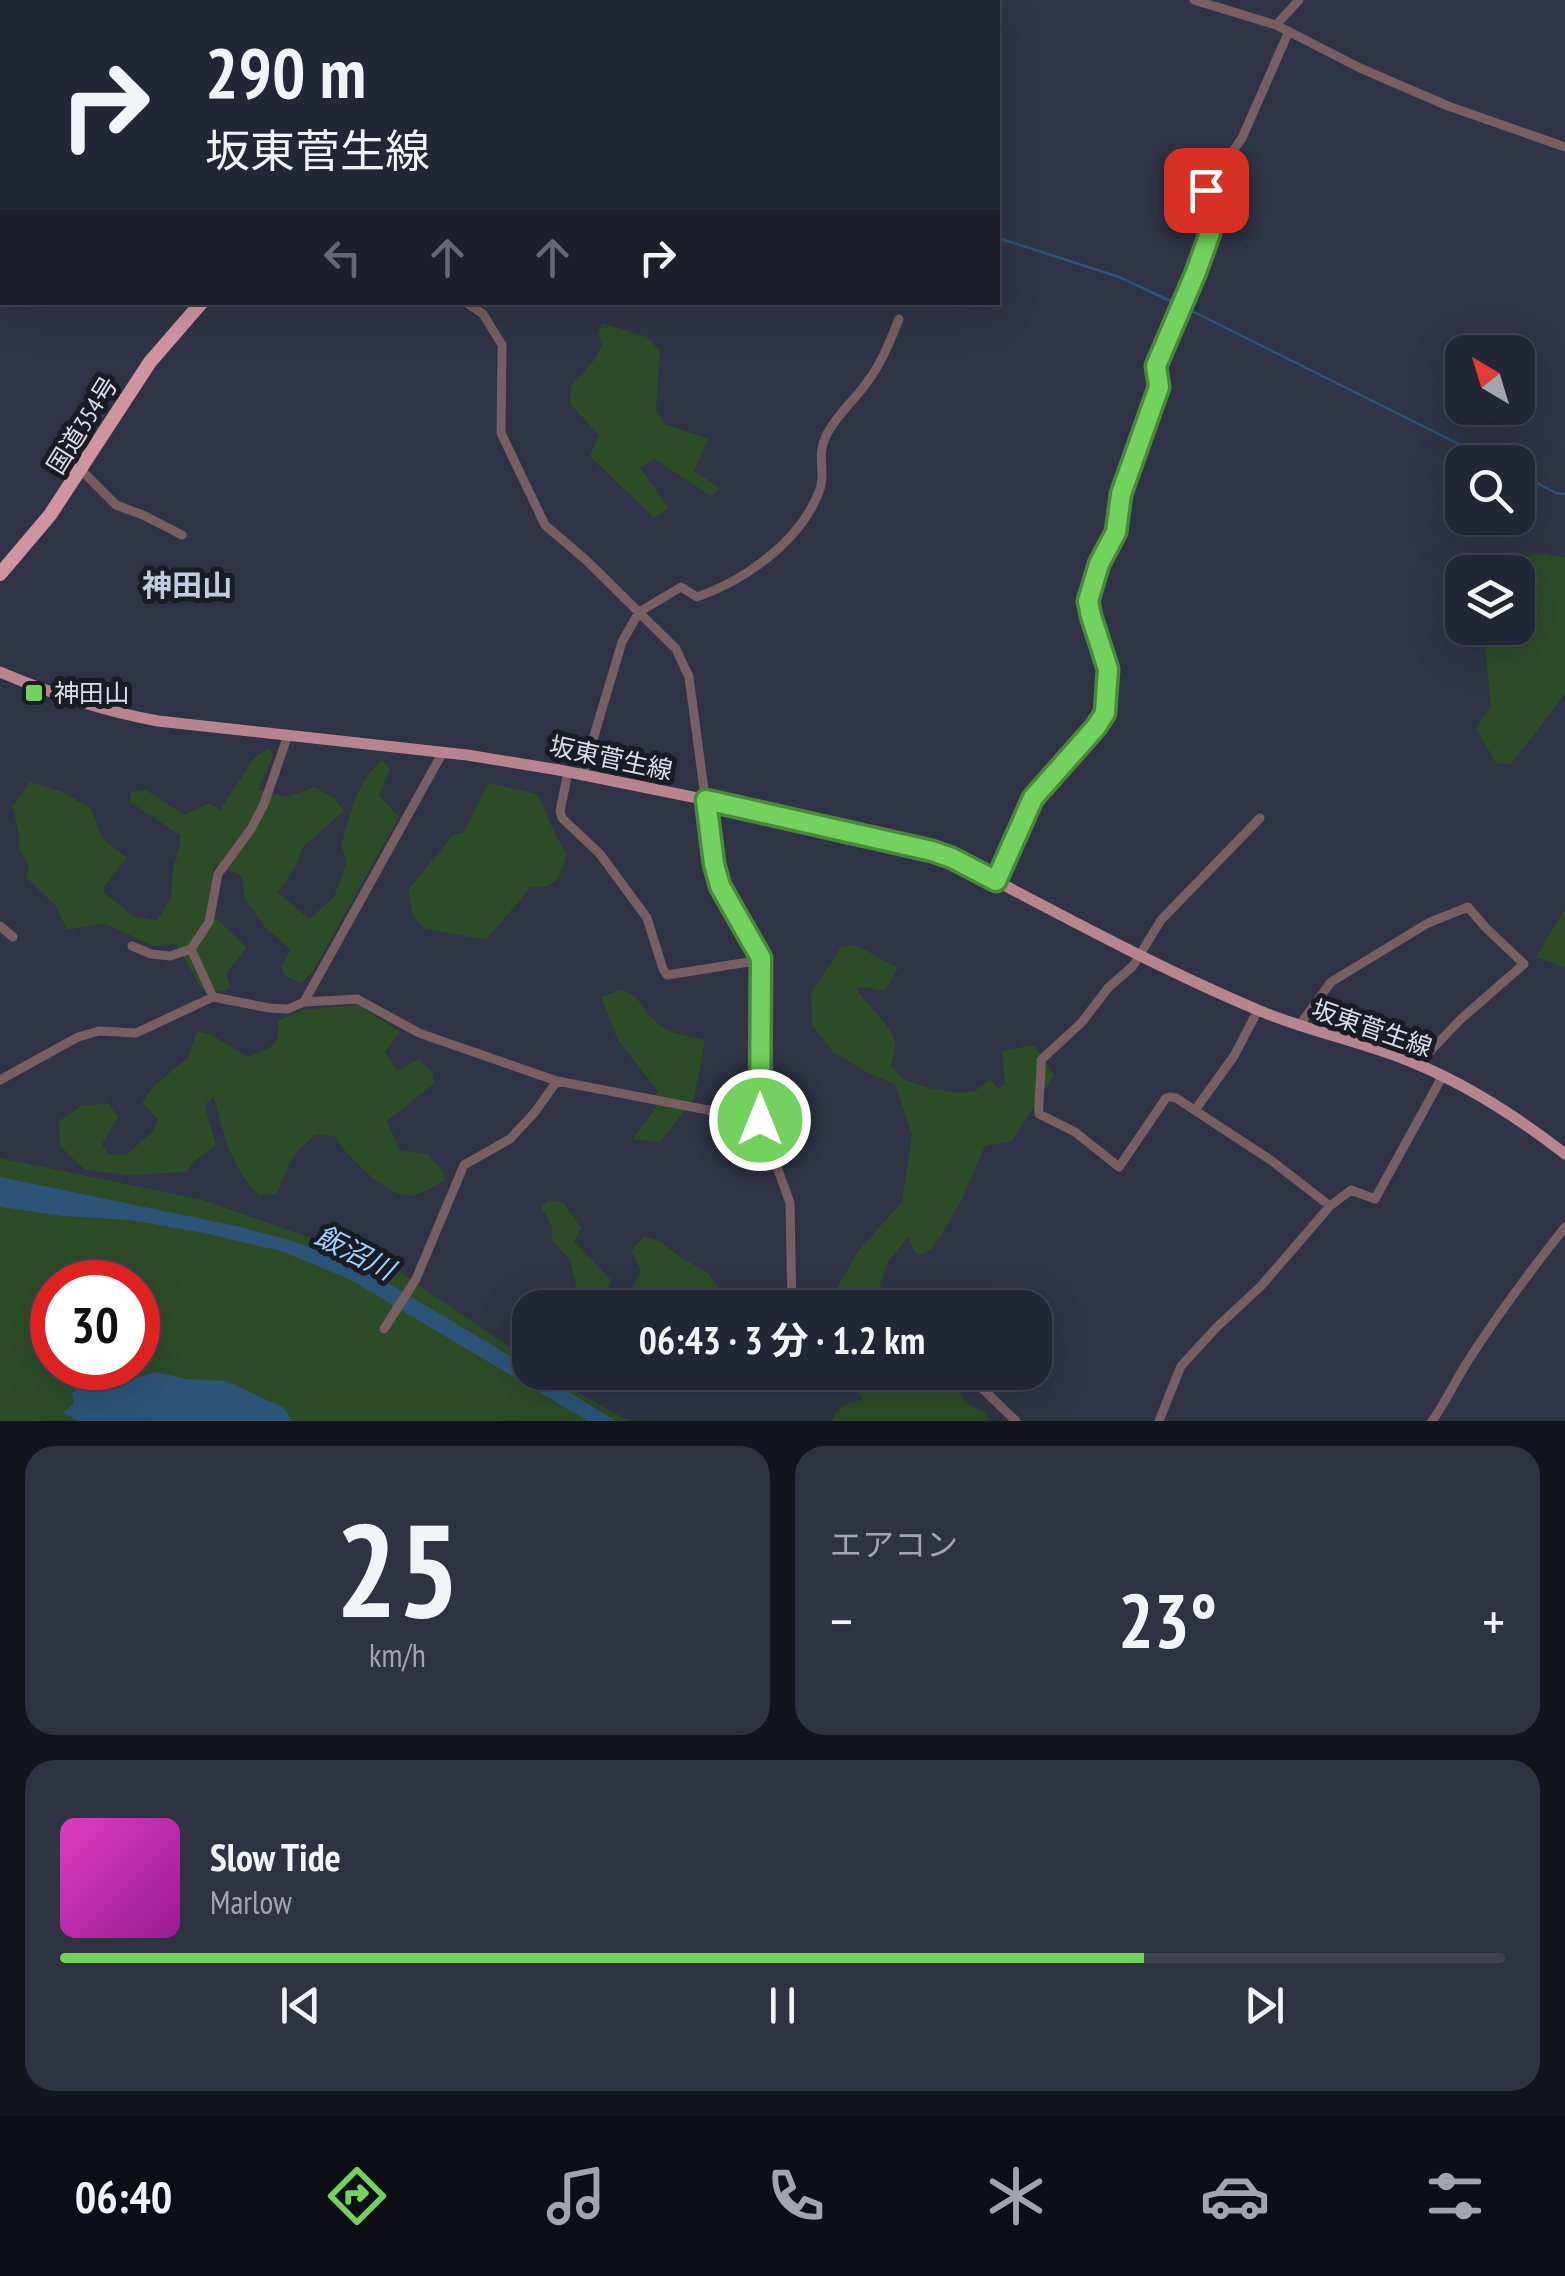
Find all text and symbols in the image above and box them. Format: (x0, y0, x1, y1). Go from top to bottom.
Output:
text: 290 m (205, 27, 366, 117)
icon: right (40, 40, 170, 170)
text: 坂東菅生線 (205, 121, 430, 179)
pin (1164, 148, 1249, 233)
icon: arrive (1179, 163, 1234, 218)
icon: left (315, 230, 370, 285)
icon: ahead (420, 230, 475, 285)
icon: ahead (525, 230, 580, 285)
icon: right (630, 230, 685, 285)
north arrow (1445, 335, 1535, 425)
map controls (1445, 335, 1535, 645)
street label: 国道354号 (40, 370, 124, 480)
button: search (1445, 445, 1535, 535)
button: layers (1445, 555, 1535, 645)
district label: 神田山 (142, 565, 232, 604)
place label: 神田山 (54, 677, 129, 709)
marker: 神田山 (23, 682, 45, 704)
street label: 坂東菅生線 (547, 729, 675, 787)
street label: 坂東菅生線 (1308, 993, 1436, 1063)
position arrow (708, 1068, 812, 1172)
water label: 飯沼川 (309, 1216, 403, 1289)
speed limit sign: 30 (30, 1260, 160, 1390)
text: 06:43 · 3 分 · 1.2 km (639, 1315, 925, 1364)
text: 25 (335, 1485, 460, 1653)
text: エアコン (830, 1523, 958, 1565)
text: 23° (1118, 1572, 1217, 1669)
text: − (830, 1585, 853, 1656)
text: + (1482, 1585, 1505, 1656)
text: km/h (369, 1634, 426, 1676)
text: Slow Tide (210, 1832, 341, 1881)
text: Marlow (210, 1881, 292, 1923)
icon: previous (273, 1978, 328, 2033)
icon: pause (755, 1978, 810, 2033)
icon: next (1237, 1978, 1292, 2033)
icon: directions (322, 2161, 392, 2231)
icon: music (541, 2161, 611, 2231)
icon: phone (761, 2161, 831, 2231)
icon: climate (981, 2161, 1051, 2231)
icon: car (1200, 2161, 1270, 2231)
icon: filters (1420, 2161, 1490, 2231)
text: 06:40 (75, 2167, 172, 2225)

